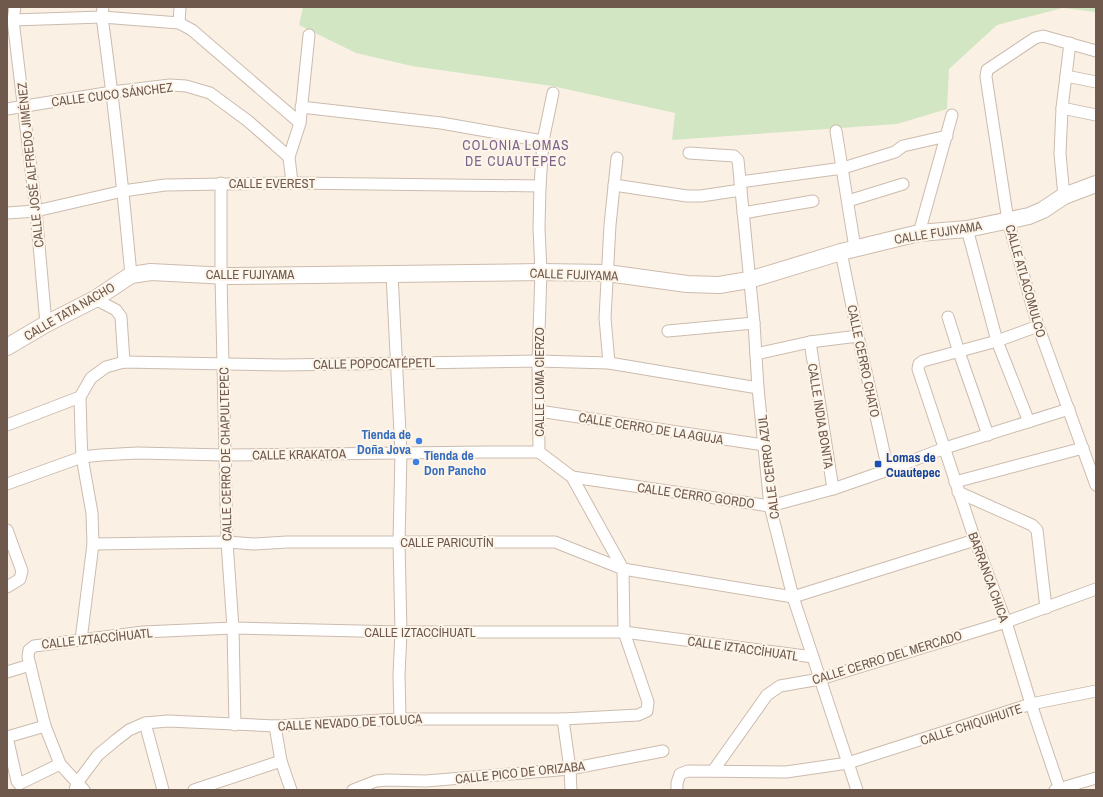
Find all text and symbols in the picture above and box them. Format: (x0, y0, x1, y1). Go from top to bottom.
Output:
street label: CALLE CUCO SÁNCHEZ (50, 79, 174, 110)
street label: CALLE JOSÉ ALFREDO JIMÉNEZ (13, 81, 48, 248)
district label: COLONIA LOMAS DE CUAUTEPEC (462, 136, 570, 170)
street label: CALLE EVEREST (229, 175, 316, 192)
street label: CALLE FUJIYAMA (893, 217, 984, 248)
street label: CALLE ATLACOMULCO (1001, 223, 1050, 339)
street label: CALLE FUJIYAMA (529, 264, 619, 285)
street label: CALLE FUJIYAMA (206, 266, 295, 283)
street label: CALLE TATA NACHO (21, 278, 118, 344)
street label: CALLE CERRO CHATO (843, 303, 884, 419)
street label: CALLE LOMA CIERZO (531, 327, 548, 437)
street label: CALLE POPOCATÉPETL (313, 354, 435, 373)
street label: CALLE INDIA BONITA (804, 362, 837, 471)
street label: CALLE CERRO DE CHAPULTEPEC (215, 367, 236, 541)
street label: CALLE CERRO DE LA AGUJA (577, 409, 725, 448)
street label: CALLE CERRO AZUL (754, 414, 783, 520)
place label: Tienda de Doña Jova (357, 426, 411, 458)
marker: Tienda de Doña Jova (414, 436, 424, 446)
street label: CALLE KRAKATOA (252, 445, 347, 464)
place label: Tienda de Don Pancho (424, 447, 486, 479)
place label: Lomas de Cuautepec (886, 449, 941, 481)
marker: Tienda de Don Pancho (411, 457, 421, 467)
marker: Lomas de Cuautepec (873, 459, 883, 469)
street label: CALLE CERRO GORDO (636, 479, 756, 512)
street label: BARRANCA CHICA (964, 530, 1013, 625)
street label: CALLE PARICUTÍN (400, 534, 494, 551)
street label: CALLE IZTACCÍHUATL (41, 624, 153, 653)
street label: CALLE IZTACCÍHUATL (364, 624, 476, 641)
street label: CALLE CERRO DEL MERCADO (810, 627, 964, 688)
street label: CALLE IZTACCÍHUATL (686, 632, 799, 665)
street label: CALLE CHIQUIHUITE (918, 700, 1024, 749)
street label: CALLE NEVADO DE TOLUCA (277, 710, 424, 735)
street label: CALLE PICO DE ORIZABA (454, 757, 587, 788)

